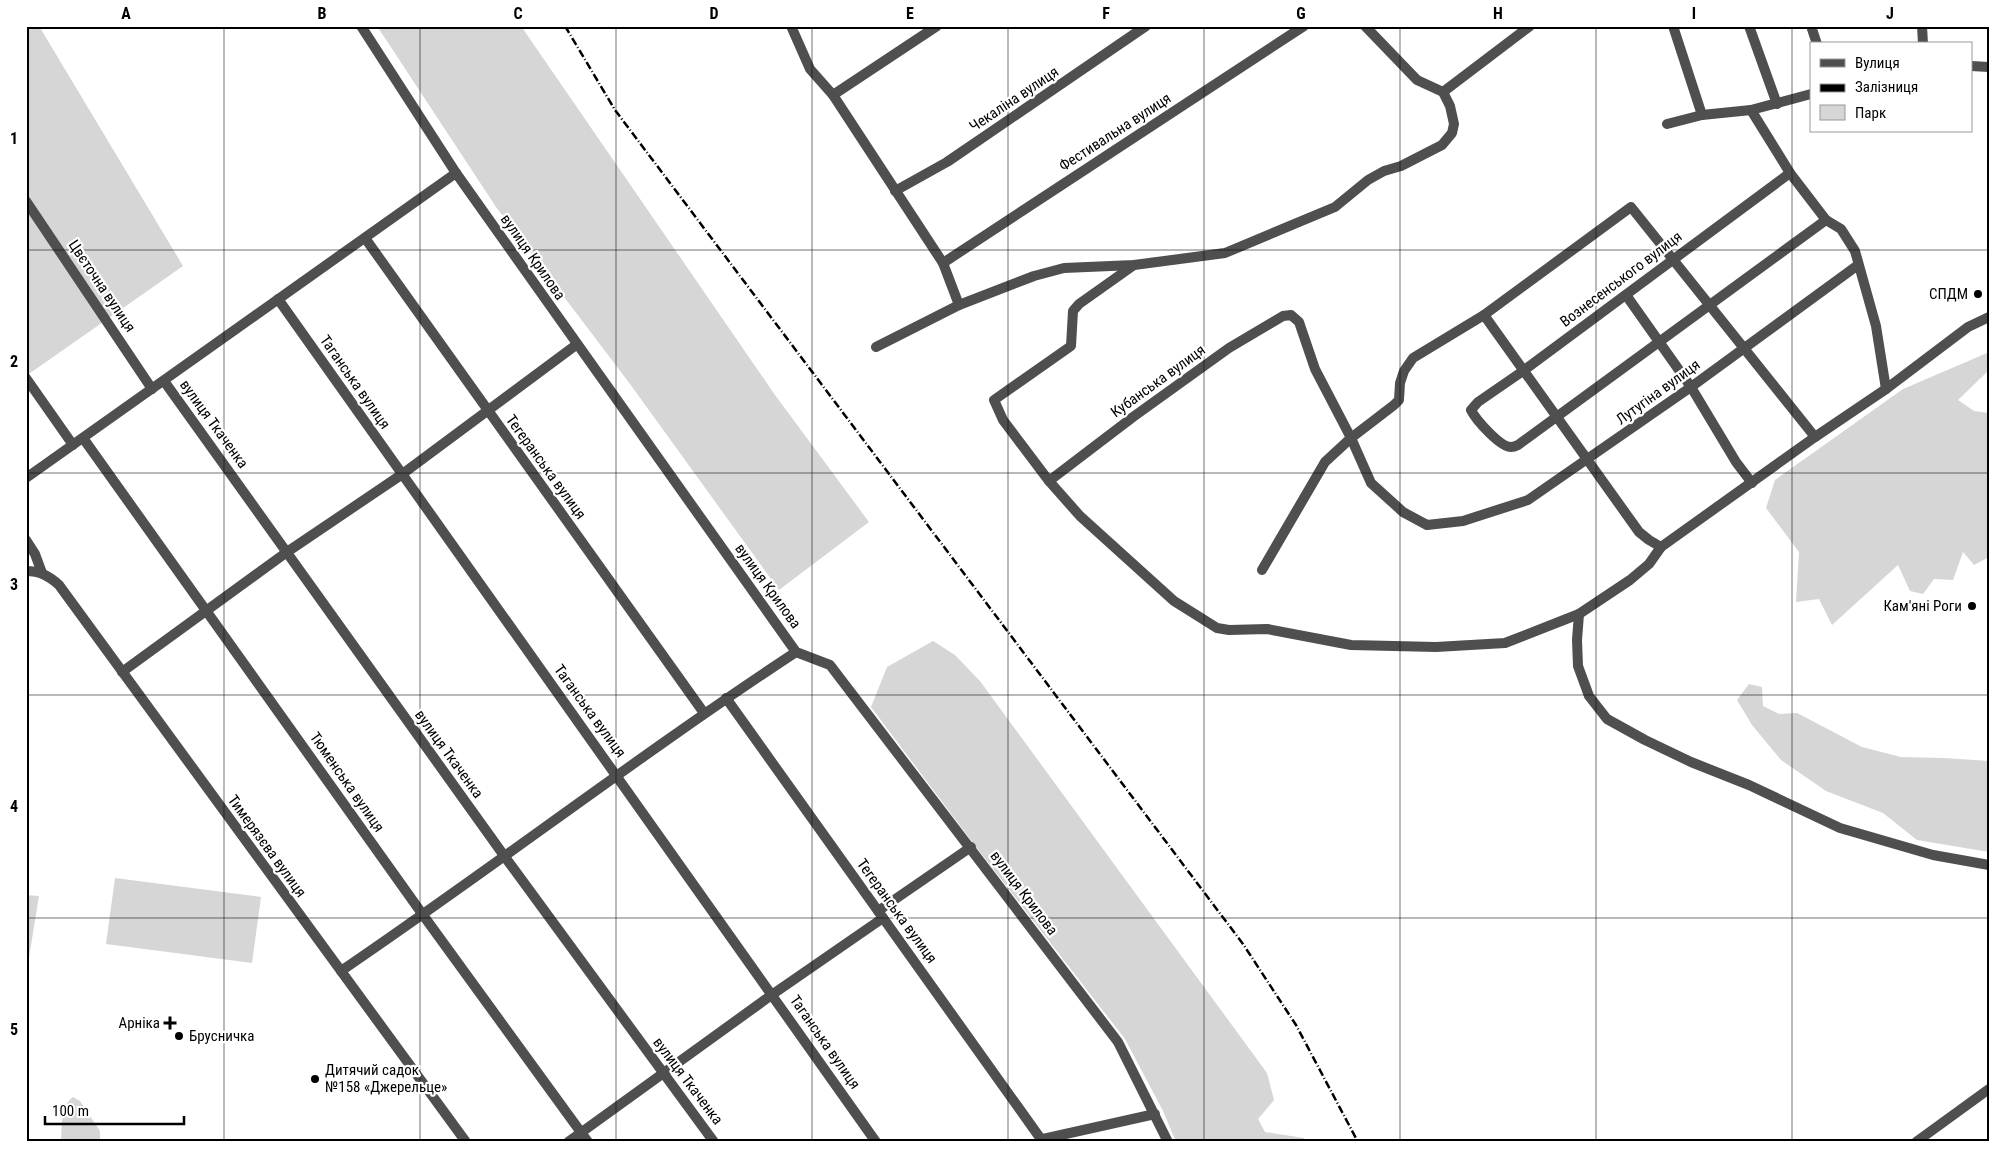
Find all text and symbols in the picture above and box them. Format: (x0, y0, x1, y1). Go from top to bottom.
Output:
text: A (121, 4, 131, 23)
text: B (318, 4, 327, 23)
text: C (513, 4, 523, 23)
text: D (709, 4, 719, 23)
text: E (906, 4, 914, 23)
text: F (1102, 4, 1110, 23)
text: G (1296, 4, 1306, 23)
text: H (1493, 4, 1503, 23)
text: I (1692, 4, 1696, 23)
text: J (1886, 4, 1894, 23)
legend (1810, 42, 1972, 132)
text: Вулиця (1855, 54, 1900, 72)
street label: Чекаліна вулиця (966, 63, 1062, 135)
text: Залізниця (1855, 78, 1918, 96)
street label: Фестивальна вулиця (1056, 89, 1174, 175)
text: Парк (1855, 104, 1886, 122)
text: 1 (10, 129, 18, 148)
street label: вулиця Крилова (497, 211, 569, 303)
street label: Вознесенського вулиця (1557, 227, 1685, 331)
street label: Цвєточна вулиця (65, 237, 139, 335)
place label: СПДМ (1929, 285, 1968, 303)
marker: СПДМ (1972, 288, 1984, 300)
street label: Таганська вулиця (316, 332, 394, 432)
street label: Кубанська вулиця (1107, 341, 1209, 421)
text: 2 (10, 352, 18, 371)
street label: Лутугіна вулиця (1613, 356, 1703, 428)
street label: вулиця Ткаченка (176, 376, 252, 472)
street label: Тегеранська вулиця (502, 411, 590, 523)
street label: вулиця Крилова (731, 540, 805, 632)
text: 3 (10, 575, 18, 594)
place label: Кам'яні Роги (1883, 597, 1962, 615)
marker: Кам'яні Роги (1966, 600, 1978, 612)
street label: Таганська вулиця (550, 661, 630, 761)
street label: вулиця Ткаченка (411, 706, 487, 802)
street label: Тюменська вулиця (306, 729, 388, 835)
street label: Тимерязєва вулиця (224, 791, 310, 901)
text: 4 (10, 797, 18, 816)
street label: вулиця Крилова (987, 847, 1061, 939)
street label: Тегеранська вулиця (853, 855, 941, 967)
street label: Таганська вулиця (786, 992, 864, 1092)
place label: Арніка (118, 1014, 160, 1032)
marker: Арніка (164, 1017, 176, 1029)
text: 5 (10, 1020, 18, 1039)
place label: Брусничка (189, 1027, 255, 1045)
marker: Брусничка (173, 1030, 185, 1042)
street label: вулиця Ткаченка (649, 1034, 727, 1128)
place label: Дитячий садок №158 «Джерельце» (325, 1061, 447, 1096)
marker: Дитячий садок №158 «Джерельце» (309, 1073, 321, 1085)
scale bar (45, 1093, 184, 1125)
text: 100 m (52, 1102, 89, 1120)

